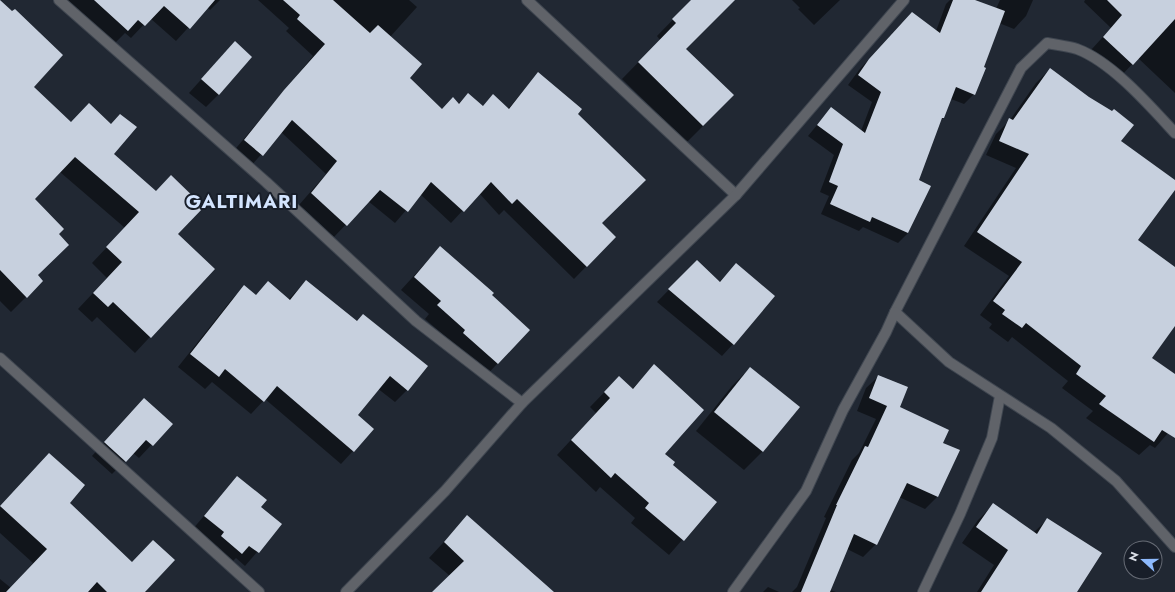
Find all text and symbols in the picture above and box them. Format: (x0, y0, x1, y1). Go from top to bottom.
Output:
district label: GALTIMARI (186, 188, 298, 215)
north arrow (1123, 540, 1163, 580)
text: N (1125, 549, 1143, 563)

